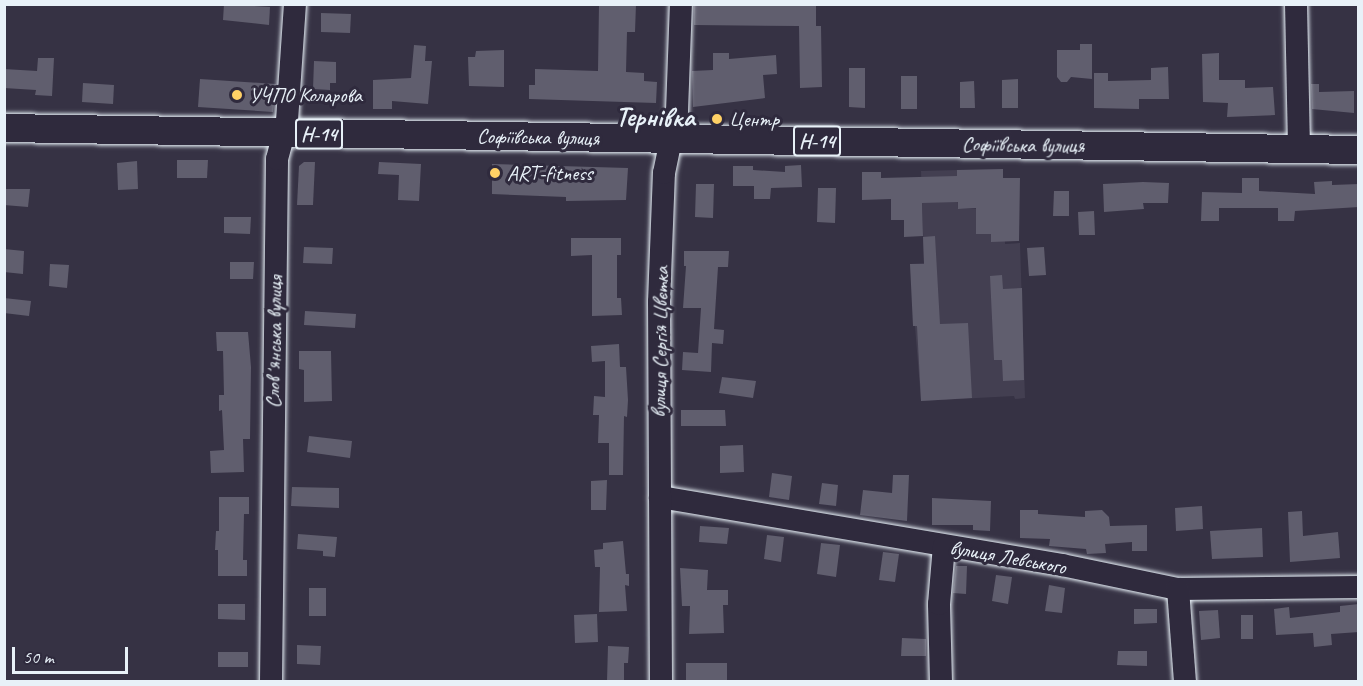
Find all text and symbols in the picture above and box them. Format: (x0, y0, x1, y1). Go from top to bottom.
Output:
place label: УЧПО Коларова (249, 82, 362, 108)
marker: УЧПО Коларова (230, 88, 244, 102)
district label: Тернівка (615, 102, 695, 134)
place label: Центр (729, 106, 779, 132)
marker: Центр (710, 112, 724, 126)
road number: Н-14 (295, 117, 343, 151)
street label: Софіївська вулиця (476, 123, 600, 151)
road number: Н-14 (793, 124, 841, 158)
street label: Софіївська вулиця (961, 131, 1085, 159)
place label: ART-fitness (507, 160, 592, 186)
marker: ART-fitness (488, 166, 502, 180)
street label: вулиця Сергія Цвєтка (646, 266, 674, 418)
street label: Словʼянська вулиця (260, 275, 288, 409)
street label: вулиця Левського (948, 534, 1068, 580)
scale bar (15, 635, 130, 673)
text: 50 m (23, 646, 54, 668)

